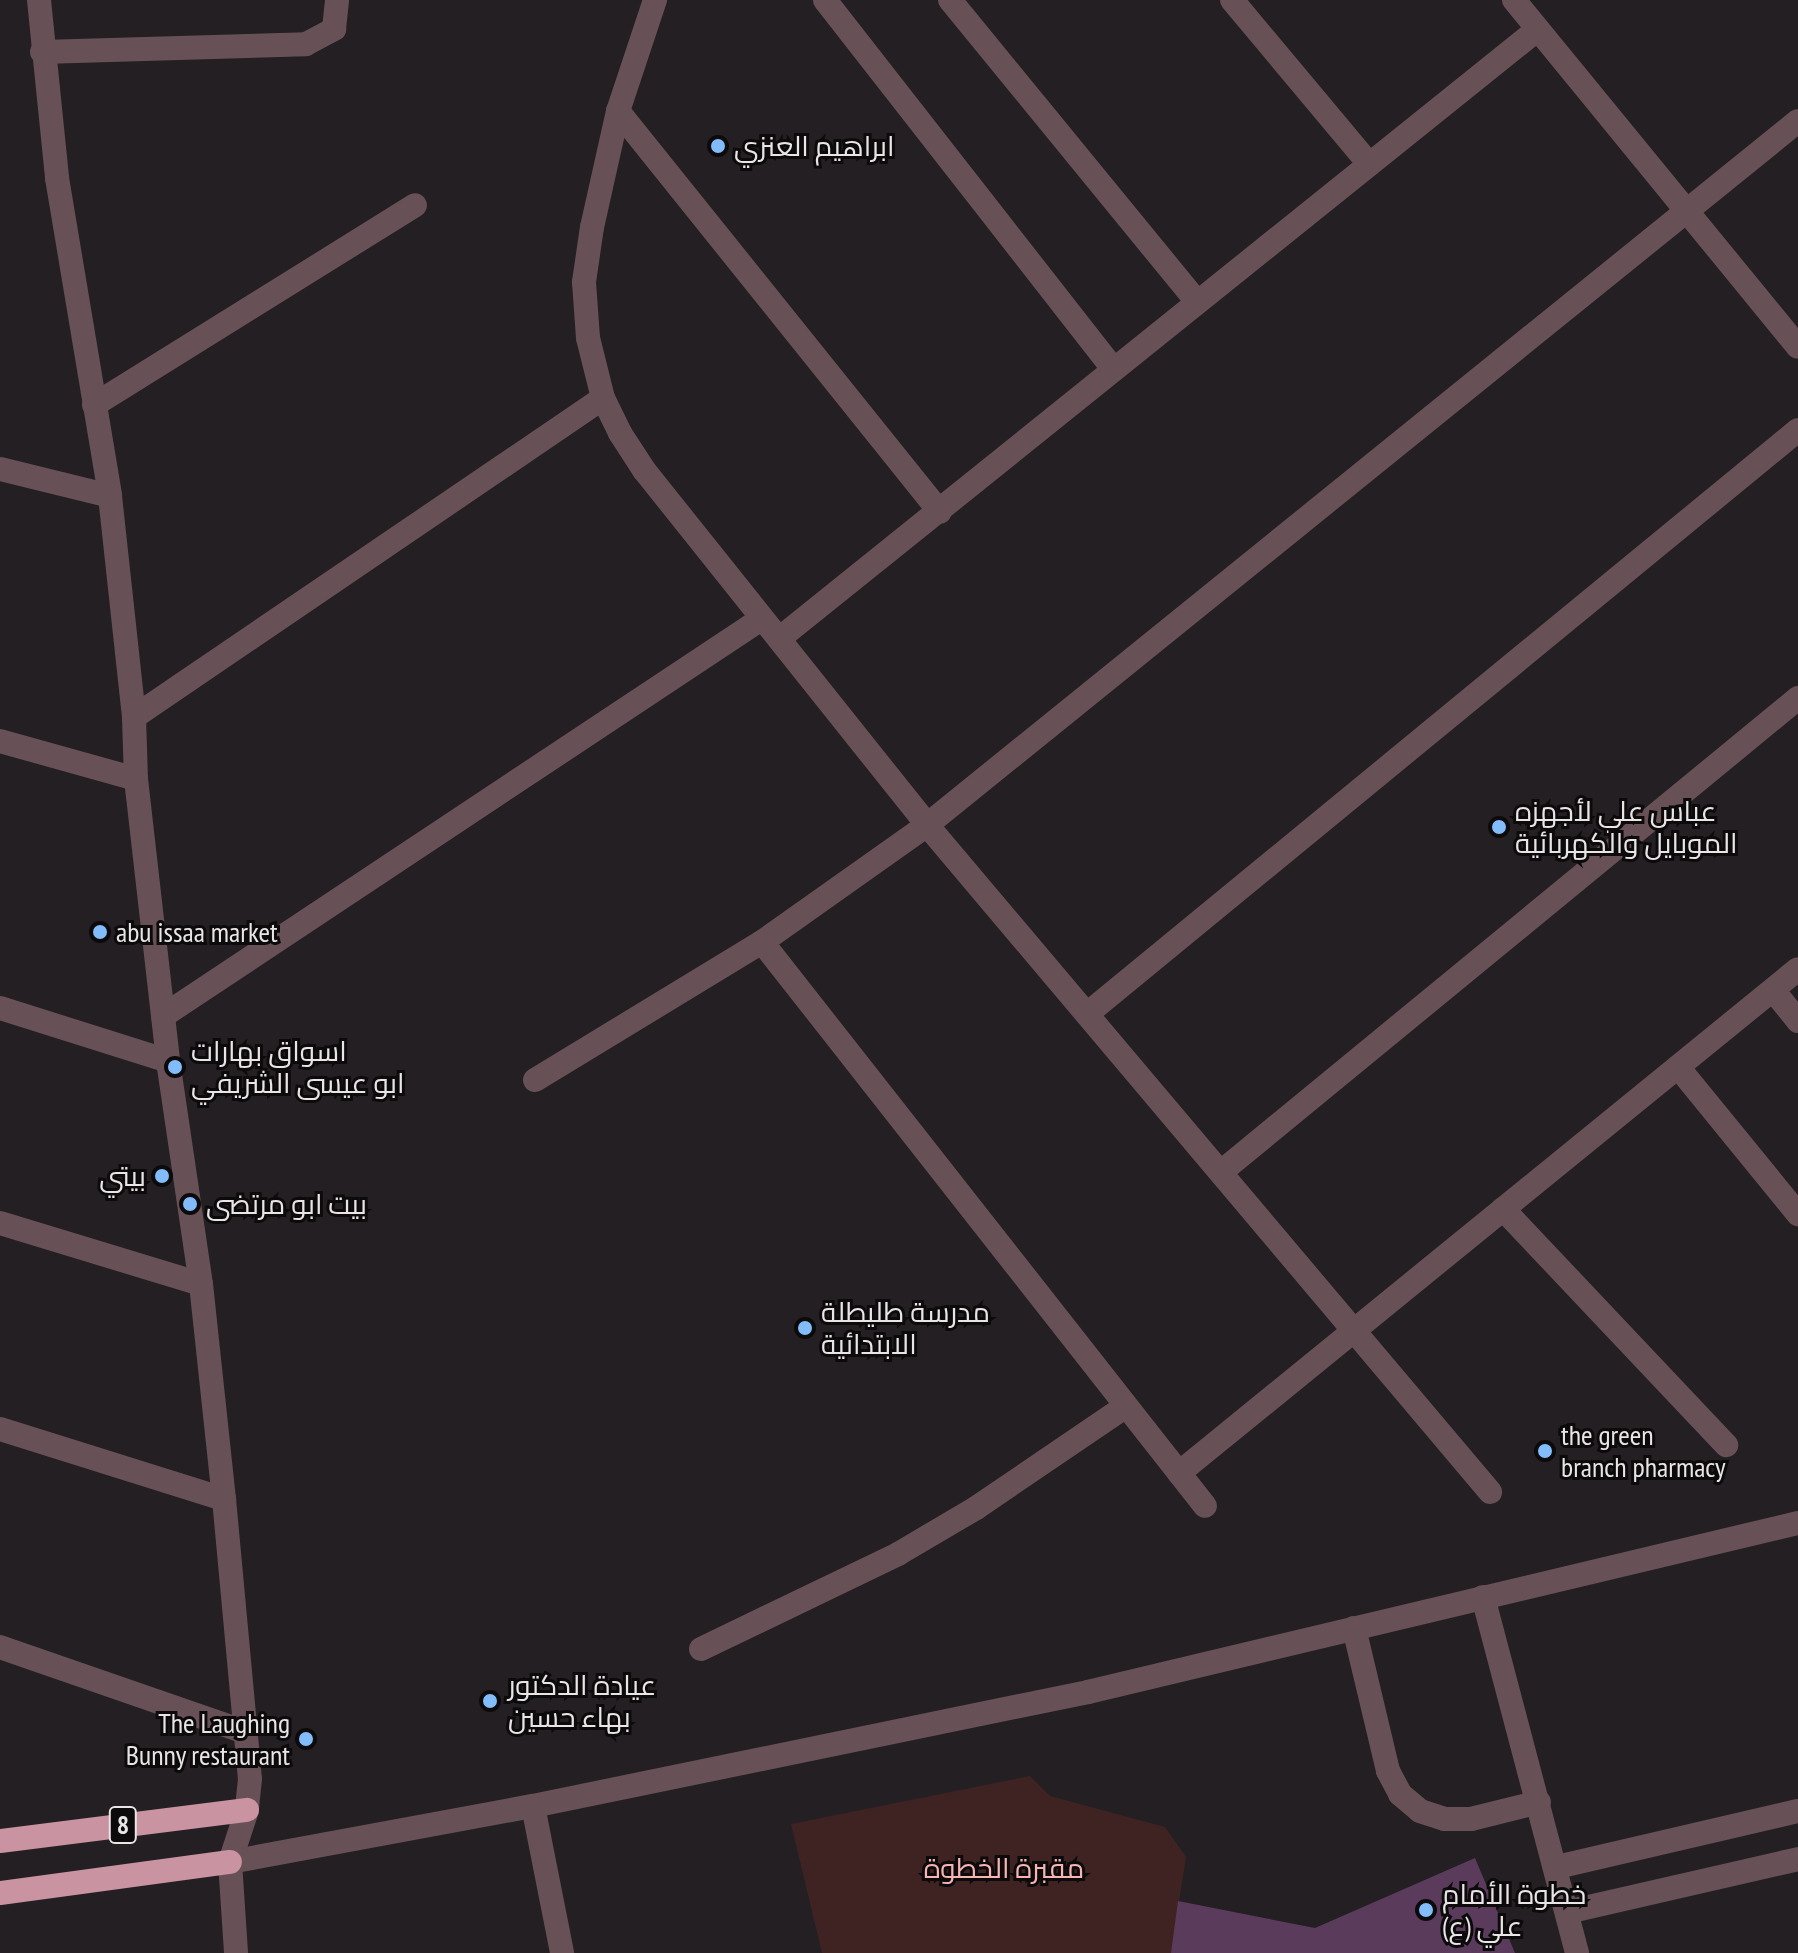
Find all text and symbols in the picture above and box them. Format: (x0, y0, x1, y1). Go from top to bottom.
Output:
place label: ابراهيم العنزي (734, 129, 895, 163)
marker: ابراهيم العنزي (709, 137, 727, 155)
place label: عباس علي لأجهزه الموبايل والكهربائية (1515, 794, 1737, 860)
marker: عباس علي لأجهزه الموبايل والكهربائية (1490, 818, 1508, 836)
place label: abu issaa market (116, 915, 278, 949)
marker: abu issaa market (91, 923, 109, 941)
place label: اسواق بهارات ابو عيسى الشريفي (191, 1034, 405, 1100)
marker: اسواق بهارات ابو عيسى الشريفي (166, 1058, 184, 1076)
place label: بيتي (99, 1159, 146, 1193)
marker: بيتي (153, 1167, 171, 1185)
place label: بيت ابو مرتضى (206, 1187, 367, 1221)
marker: بيت ابو مرتضى (181, 1195, 199, 1213)
place label: مدرسة طليطلة الابتدائية (821, 1295, 990, 1361)
marker: مدرسة طليطلة الابتدائية (796, 1319, 814, 1337)
place label: the green branch pharmacy (1561, 1418, 1726, 1484)
marker: the green branch pharmacy (1536, 1442, 1554, 1460)
place label: عيادة الدكتور بهاء حسين (508, 1668, 656, 1734)
marker: عيادة الدكتور بهاء حسين (479, 1690, 501, 1712)
place label: The Laughing Bunny restaurant (125, 1706, 290, 1772)
marker: The Laughing Bunny restaurant (297, 1730, 315, 1748)
road number: 8 (107, 1803, 139, 1847)
park label: مقبرة الخطوة (924, 1851, 1084, 1885)
place label: خطوة الأمام علي (ع) (1442, 1877, 1586, 1943)
marker: خطوة الأمام علي (ع) (1417, 1901, 1435, 1919)

